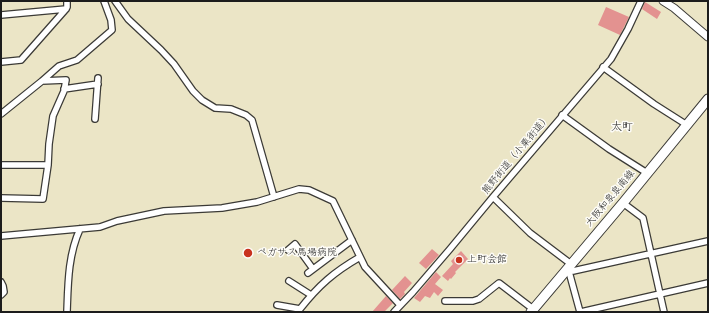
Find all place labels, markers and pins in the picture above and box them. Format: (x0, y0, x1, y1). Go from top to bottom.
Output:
marker: ペガサス馬場病院 (242, 247, 254, 259)
place label: ペガサス馬場病院 (257, 247, 337, 259)
place label: 上町会館 (467, 254, 507, 266)
marker: 上町会館 (454, 255, 464, 265)

